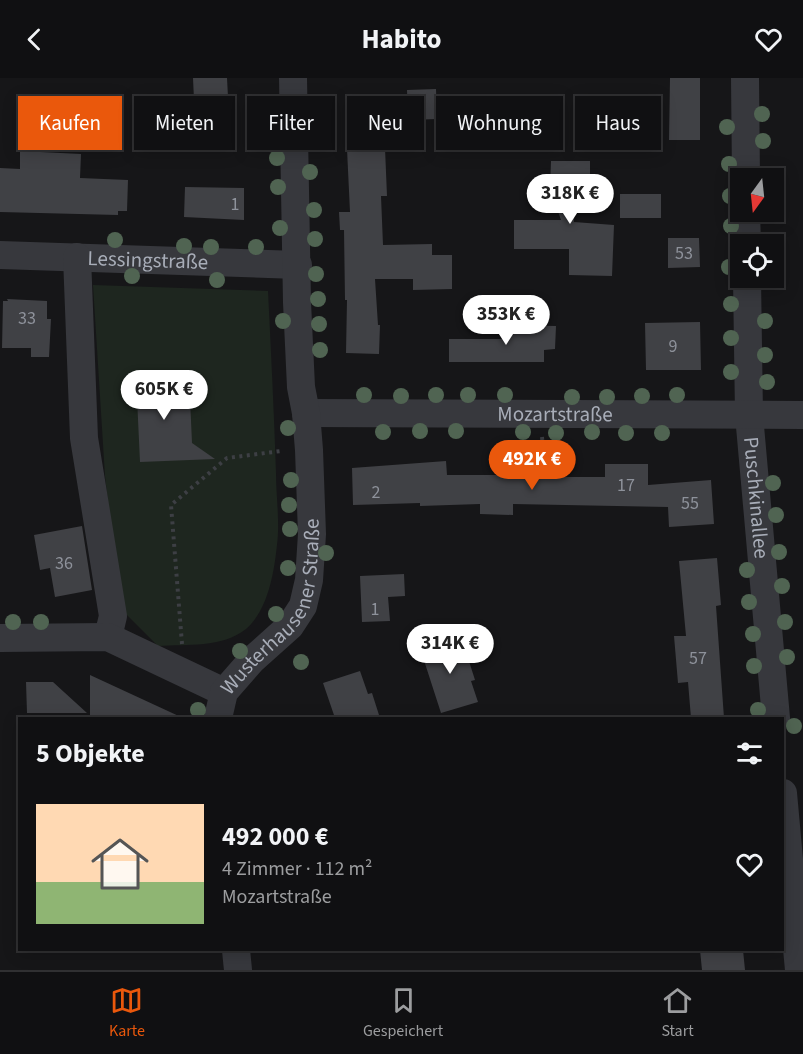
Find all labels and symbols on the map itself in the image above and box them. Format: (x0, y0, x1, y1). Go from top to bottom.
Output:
north arrow (730, 168, 784, 222)
pin: 318K € (521, 174, 619, 225)
house number: 1 (231, 192, 239, 217)
house number: 53 (675, 241, 693, 266)
street label: Lessingstraße (87, 243, 209, 277)
pin: 353K € (457, 295, 555, 346)
house number: 33 (18, 306, 36, 331)
house number: 9 (669, 334, 678, 359)
pin: 605K € (115, 370, 213, 421)
street label: Mozartstraße (497, 399, 613, 429)
street label: Puschkinallee (736, 435, 777, 560)
pin: 492K € (483, 440, 581, 491)
house number: 17 (617, 473, 635, 498)
house number: 2 (372, 480, 381, 505)
house number: 55 (681, 491, 699, 516)
street label: Wusterhausener Straße (213, 518, 327, 701)
house number: 36 (55, 551, 73, 576)
house number: 1 (371, 597, 379, 622)
pin: 314K € (401, 624, 499, 675)
house number: 57 (689, 646, 707, 671)

